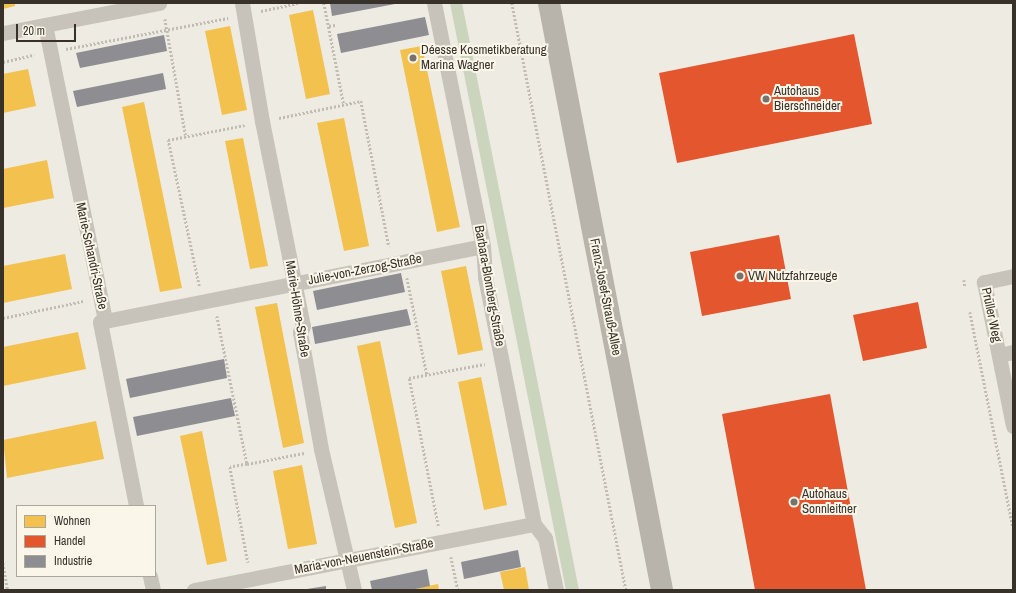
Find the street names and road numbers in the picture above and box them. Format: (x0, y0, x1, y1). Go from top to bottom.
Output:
street label: Marie-Schandri-Straße (72, 201, 110, 311)
street label: Barbara-Blomberg-Straße (471, 224, 507, 348)
street label: Franz-Josef-Strauß-Allee (586, 237, 624, 357)
street label: Julie-von-Zerzog-Straße (307, 251, 423, 289)
street label: Marie-Höhne-Straße (282, 260, 312, 358)
street label: Prüller Weg (978, 286, 1004, 344)
street label: Maria-von-Neuenstein-Straße (293, 536, 435, 578)

